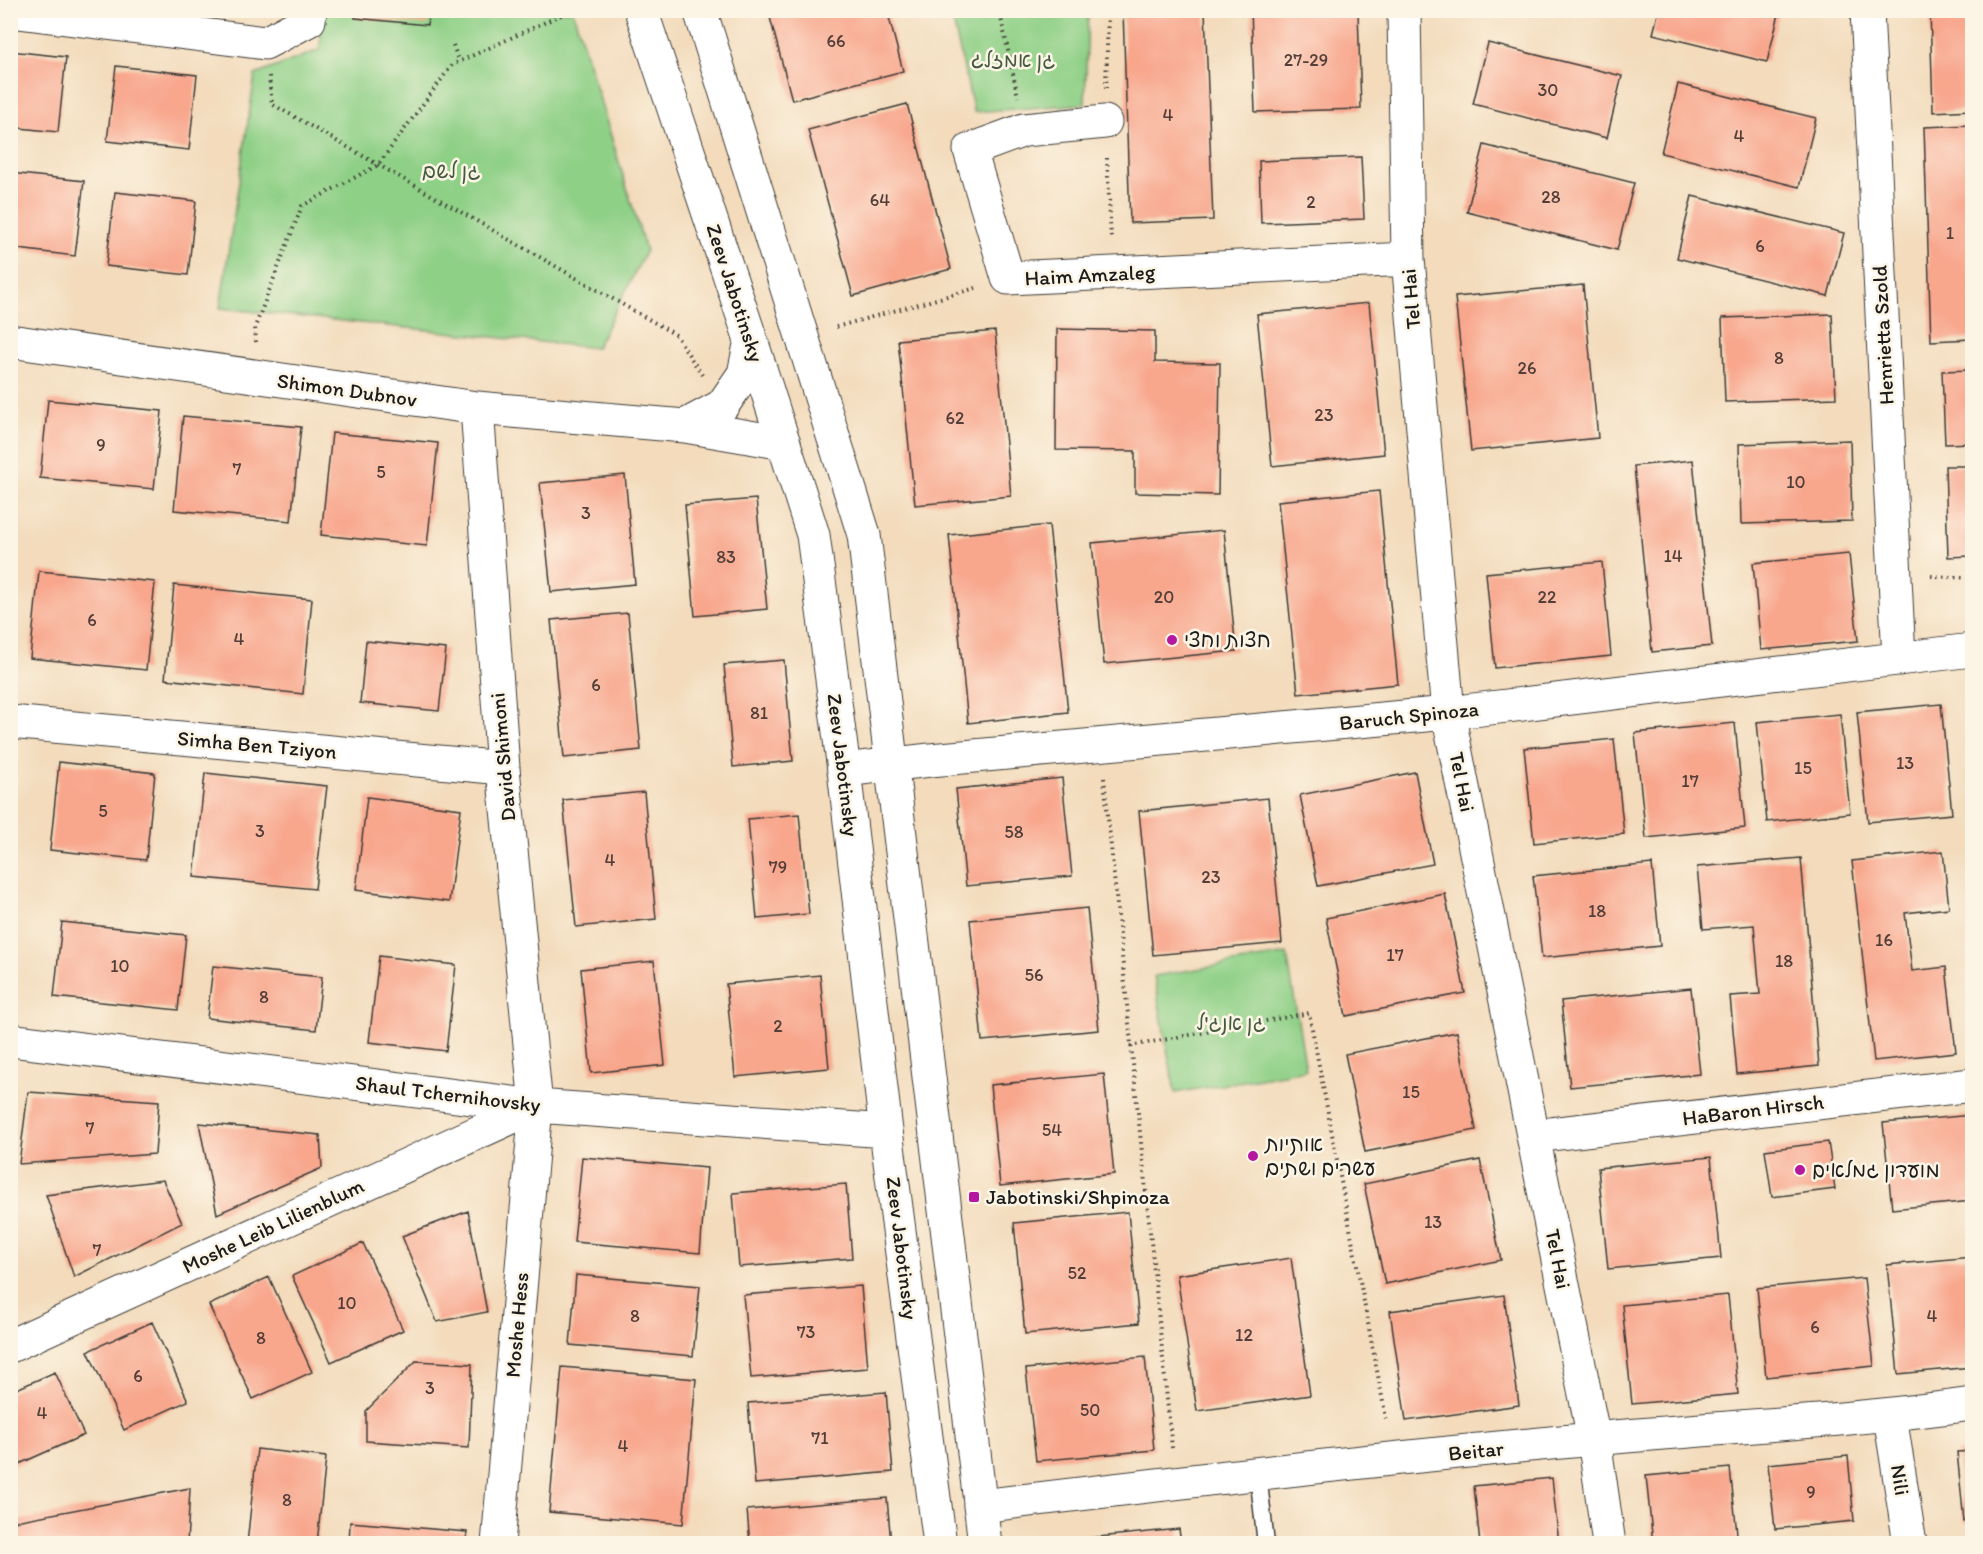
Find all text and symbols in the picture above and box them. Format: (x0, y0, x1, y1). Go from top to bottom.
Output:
house number: 66 (826, 30, 846, 52)
park label: גן אמזלג (971, 47, 1055, 73)
house number: 27-29 (1284, 49, 1328, 71)
house number: 30 (1538, 79, 1558, 101)
house number: 4 (1163, 104, 1174, 126)
house number: 4 (1734, 125, 1745, 147)
park label: גן לשם (422, 158, 480, 184)
house number: 28 (1541, 186, 1561, 208)
house number: 64 (870, 189, 890, 211)
house number: 2 (1306, 191, 1316, 213)
street label: Zeev Jabotinsky (701, 221, 770, 365)
house number: 1 (1946, 222, 1954, 244)
house number: 6 (1755, 235, 1765, 257)
street label: Haim Amzaleg (1024, 259, 1156, 290)
street label: Henrietta Szold (1866, 264, 1899, 406)
street label: Tel Hai (1395, 268, 1426, 330)
house number: 8 (1774, 347, 1784, 369)
house number: 26 (1518, 357, 1537, 379)
street label: Shimon Dubnov (276, 367, 419, 412)
house number: 23 (1314, 404, 1334, 426)
house number: 62 (946, 407, 965, 429)
house number: 9 (96, 434, 106, 456)
house number: 7 (233, 458, 242, 480)
house number: 5 (376, 461, 386, 483)
house number: 10 (1786, 471, 1806, 493)
house number: 3 (581, 502, 591, 524)
house number: 14 (1663, 545, 1683, 567)
house number: 83 (716, 546, 736, 568)
house number: 20 (1154, 586, 1174, 608)
house number: 22 (1538, 586, 1557, 608)
house number: 6 (87, 609, 97, 631)
place label: חצות וחצי (1184, 627, 1271, 652)
house number: 4 (234, 628, 245, 650)
marker: חצות וחצי (1165, 633, 1179, 647)
house number: 6 (591, 674, 601, 696)
street label: David Shimoni (484, 692, 521, 822)
street label: Zeev Jabotinsky (822, 692, 865, 838)
street label: Baruch Spinoza (1338, 696, 1480, 735)
house number: 81 (750, 702, 768, 724)
street label: Simha Ben Tziyon (176, 725, 338, 764)
street label: Tel Hai (1444, 750, 1481, 814)
house number: 13 (1896, 752, 1914, 774)
house number: 15 (1794, 757, 1812, 779)
house number: 17 (1681, 770, 1699, 792)
house number: 5 (98, 800, 108, 822)
house number: 3 (255, 820, 265, 842)
house number: 58 (1004, 821, 1024, 843)
house number: 4 (605, 849, 616, 871)
house number: 79 (769, 856, 787, 878)
house number: 23 (1201, 866, 1221, 888)
house number: 18 (1588, 900, 1606, 922)
house number: 16 (1875, 929, 1893, 951)
house number: 17 (1386, 944, 1404, 966)
house number: 18 (1775, 950, 1793, 972)
house number: 10 (110, 955, 130, 977)
house number: 56 (1025, 964, 1043, 986)
house number: 8 (259, 986, 269, 1008)
park label: גן אנג'ל (1196, 1010, 1266, 1036)
house number: 2 (773, 1015, 783, 1037)
street label: Shaul Tchernihovsky (354, 1070, 542, 1117)
house number: 15 (1402, 1081, 1420, 1103)
street label: HaBaron Hirsch (1681, 1088, 1825, 1131)
house number: 7 (86, 1117, 95, 1139)
house number: 54 (1042, 1119, 1062, 1141)
place label: אותיות עשרים ושתים (1263, 1131, 1376, 1180)
marker: אותיות עשרים ושתים (1246, 1149, 1260, 1163)
place label: מועדון גמלאים (1812, 1157, 1940, 1183)
marker: מועדון גמלאים (1793, 1163, 1807, 1177)
street label: Moshe Leib Lilienblum (178, 1172, 368, 1279)
street label: Zeev Jabotinsky (881, 1175, 924, 1321)
place label: Jabotinski/Shpinoza (986, 1184, 1170, 1209)
marker: Jabotinski/Shpinoza (967, 1190, 981, 1204)
house number: 13 (1424, 1211, 1442, 1233)
street label: Tel Hai (1540, 1227, 1577, 1291)
house number: 7 (93, 1239, 102, 1261)
house number: 52 (1068, 1262, 1087, 1284)
street label: Moshe Hess (499, 1271, 534, 1379)
house number: 10 (337, 1292, 357, 1314)
house number: 8 (630, 1305, 640, 1327)
house number: 4 (1927, 1305, 1938, 1327)
house number: 6 (1810, 1316, 1820, 1338)
house number: 73 (797, 1321, 816, 1343)
house number: 12 (1235, 1324, 1253, 1346)
house number: 8 (256, 1327, 266, 1349)
house number: 6 (133, 1365, 143, 1387)
house number: 3 (425, 1377, 435, 1399)
house number: 50 (1080, 1399, 1100, 1421)
house number: 4 (37, 1402, 48, 1424)
house number: 71 (811, 1427, 829, 1449)
house number: 4 (618, 1435, 629, 1457)
street label: Beitar (1447, 1435, 1505, 1466)
street label: Nili (1886, 1463, 1915, 1497)
house number: 9 (1806, 1481, 1816, 1503)
house number: 8 (282, 1489, 292, 1511)

